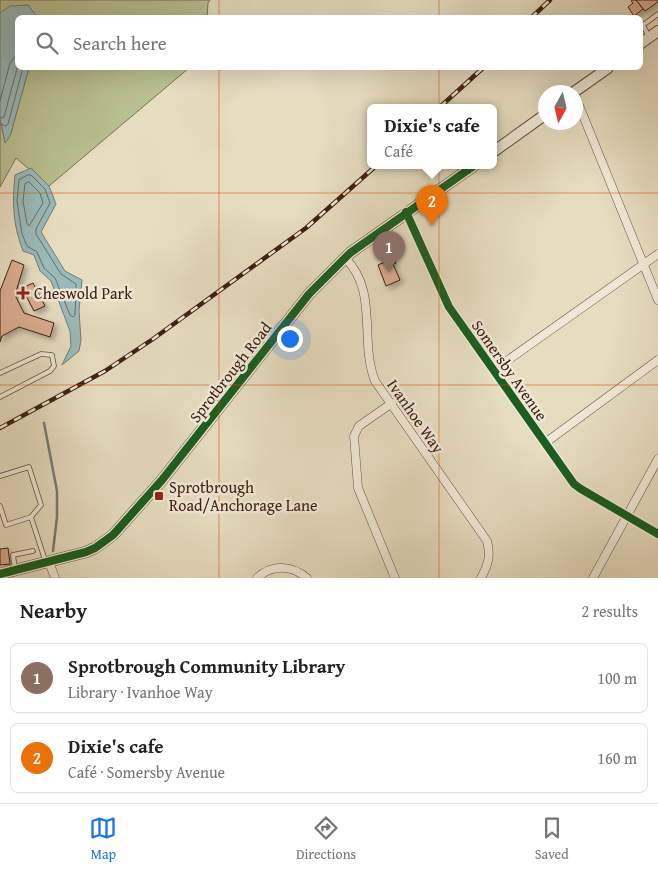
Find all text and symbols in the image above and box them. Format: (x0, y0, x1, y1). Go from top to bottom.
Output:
search box (15, 15, 643, 70)
icon: search (33, 29, 61, 57)
text: Search here (73, 29, 167, 57)
north arrow (538, 85, 583, 130)
popup (367, 104, 497, 169)
text: Dixie's cafe (384, 111, 480, 139)
text: Café (384, 139, 413, 163)
pin: 2 (416, 185, 448, 226)
pin: 1 (373, 231, 405, 272)
place label: Cheswold Park (34, 281, 133, 305)
marker: Cheswold Park (16, 286, 30, 300)
street label: Somersby Avenue (466, 315, 554, 425)
street label: Sprotbrough Road (183, 316, 277, 427)
your location (277, 326, 303, 352)
street label: Ivanhoe Way (382, 374, 450, 458)
place label: Sprotbrough Road/Anchorage Lane (169, 475, 318, 517)
marker: Sprotbrough Road/Anchorage Lane (153, 490, 165, 502)
text: Nearby (20, 595, 87, 626)
text: 2 results (581, 599, 638, 623)
text: Sprotbrough Community Library (68, 652, 345, 680)
text: 1 (33, 666, 41, 690)
text: 100 m (597, 666, 637, 690)
text: Library · Ivanhoe Way (68, 680, 213, 704)
text: Dixie's cafe (68, 732, 164, 760)
text: 2 (33, 746, 41, 770)
text: 160 m (597, 746, 637, 770)
text: Café · Somersby Avenue (68, 760, 225, 784)
tab: Map (89, 814, 117, 864)
tab: Directions (296, 814, 356, 864)
tab: Saved (535, 814, 569, 864)

